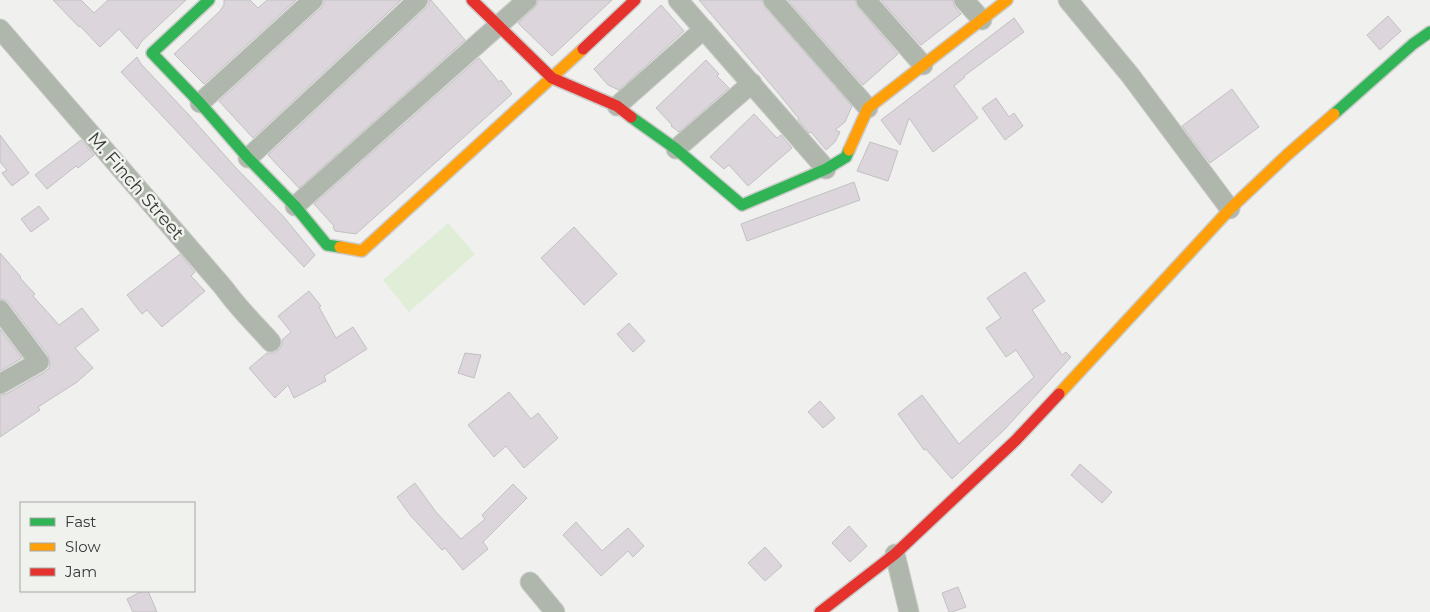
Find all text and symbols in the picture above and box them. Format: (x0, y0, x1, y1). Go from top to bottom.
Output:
street label: M. Finch Street (83, 128, 189, 244)
legend (20, 502, 195, 592)
text: Fast (65, 512, 96, 531)
text: Slow (65, 537, 101, 556)
text: Jam (64, 562, 97, 581)

